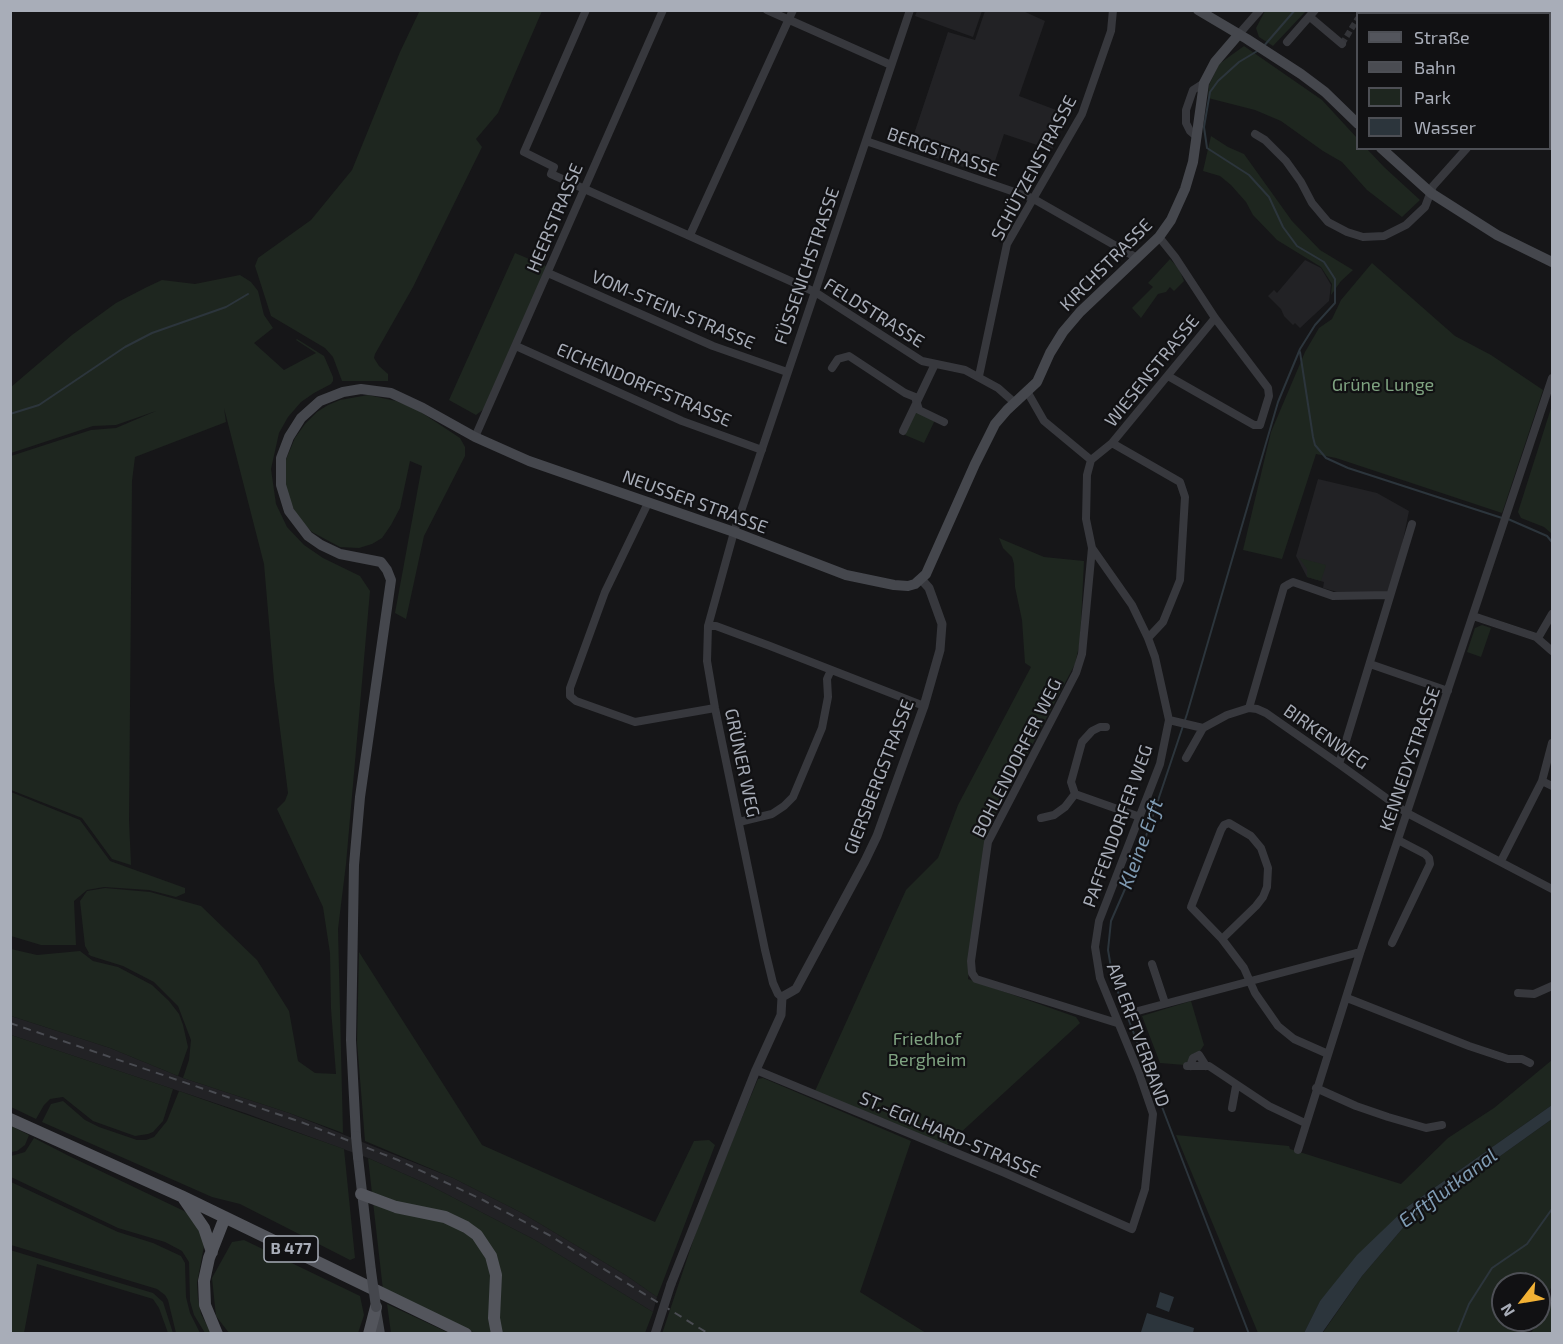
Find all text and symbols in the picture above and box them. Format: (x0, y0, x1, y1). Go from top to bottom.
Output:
legend (1356, 12, 1551, 150)
text: Straße (1414, 26, 1470, 48)
text: Bahn (1414, 56, 1456, 78)
text: Park (1414, 86, 1451, 108)
street label: SCHÜTZENSTRASSE (987, 92, 1081, 244)
text: Wasser (1414, 116, 1476, 138)
street label: BERGSTRASSE (884, 123, 1002, 181)
street label: HEERSTRASSE (522, 160, 588, 276)
street label: FÜSSENICHSTRASSE (770, 185, 844, 347)
street label: KIRCHSTRASSE (1055, 214, 1157, 316)
street label: VOM-STEIN-STRASSE (588, 266, 758, 354)
street label: FELDSTRASSE (820, 274, 928, 352)
street label: WIESENSTRASSE (1100, 311, 1204, 431)
street label: EICHENDORFFSTRASSE (553, 338, 735, 432)
park label: Grüne Lunge (1332, 374, 1434, 396)
street label: NEUSSER STRASSE (619, 466, 771, 538)
street label: BOHLENDORFER WEG (968, 675, 1066, 841)
street label: KENNEDYSTRASSE (1375, 684, 1445, 834)
street label: GIERSBERGSTRASSE (840, 697, 918, 857)
street label: BIRKENWEG (1279, 700, 1373, 774)
street label: GRÜNER WEG (720, 707, 764, 819)
street label: PAFFENDORFER WEG (1078, 742, 1158, 910)
water label: Kleine Erft (1114, 796, 1168, 892)
street label: AM ERFTVERBAND (1102, 960, 1174, 1110)
park label: Friedhof Bergheim (888, 1028, 966, 1070)
street label: ST.-EGILHARD-STRASSE (856, 1087, 1044, 1183)
water label: Erftflutkanal (1394, 1143, 1502, 1233)
road number: B 477 (264, 1236, 318, 1262)
north arrow (1491, 1272, 1551, 1332)
text: N (1496, 1301, 1518, 1320)

